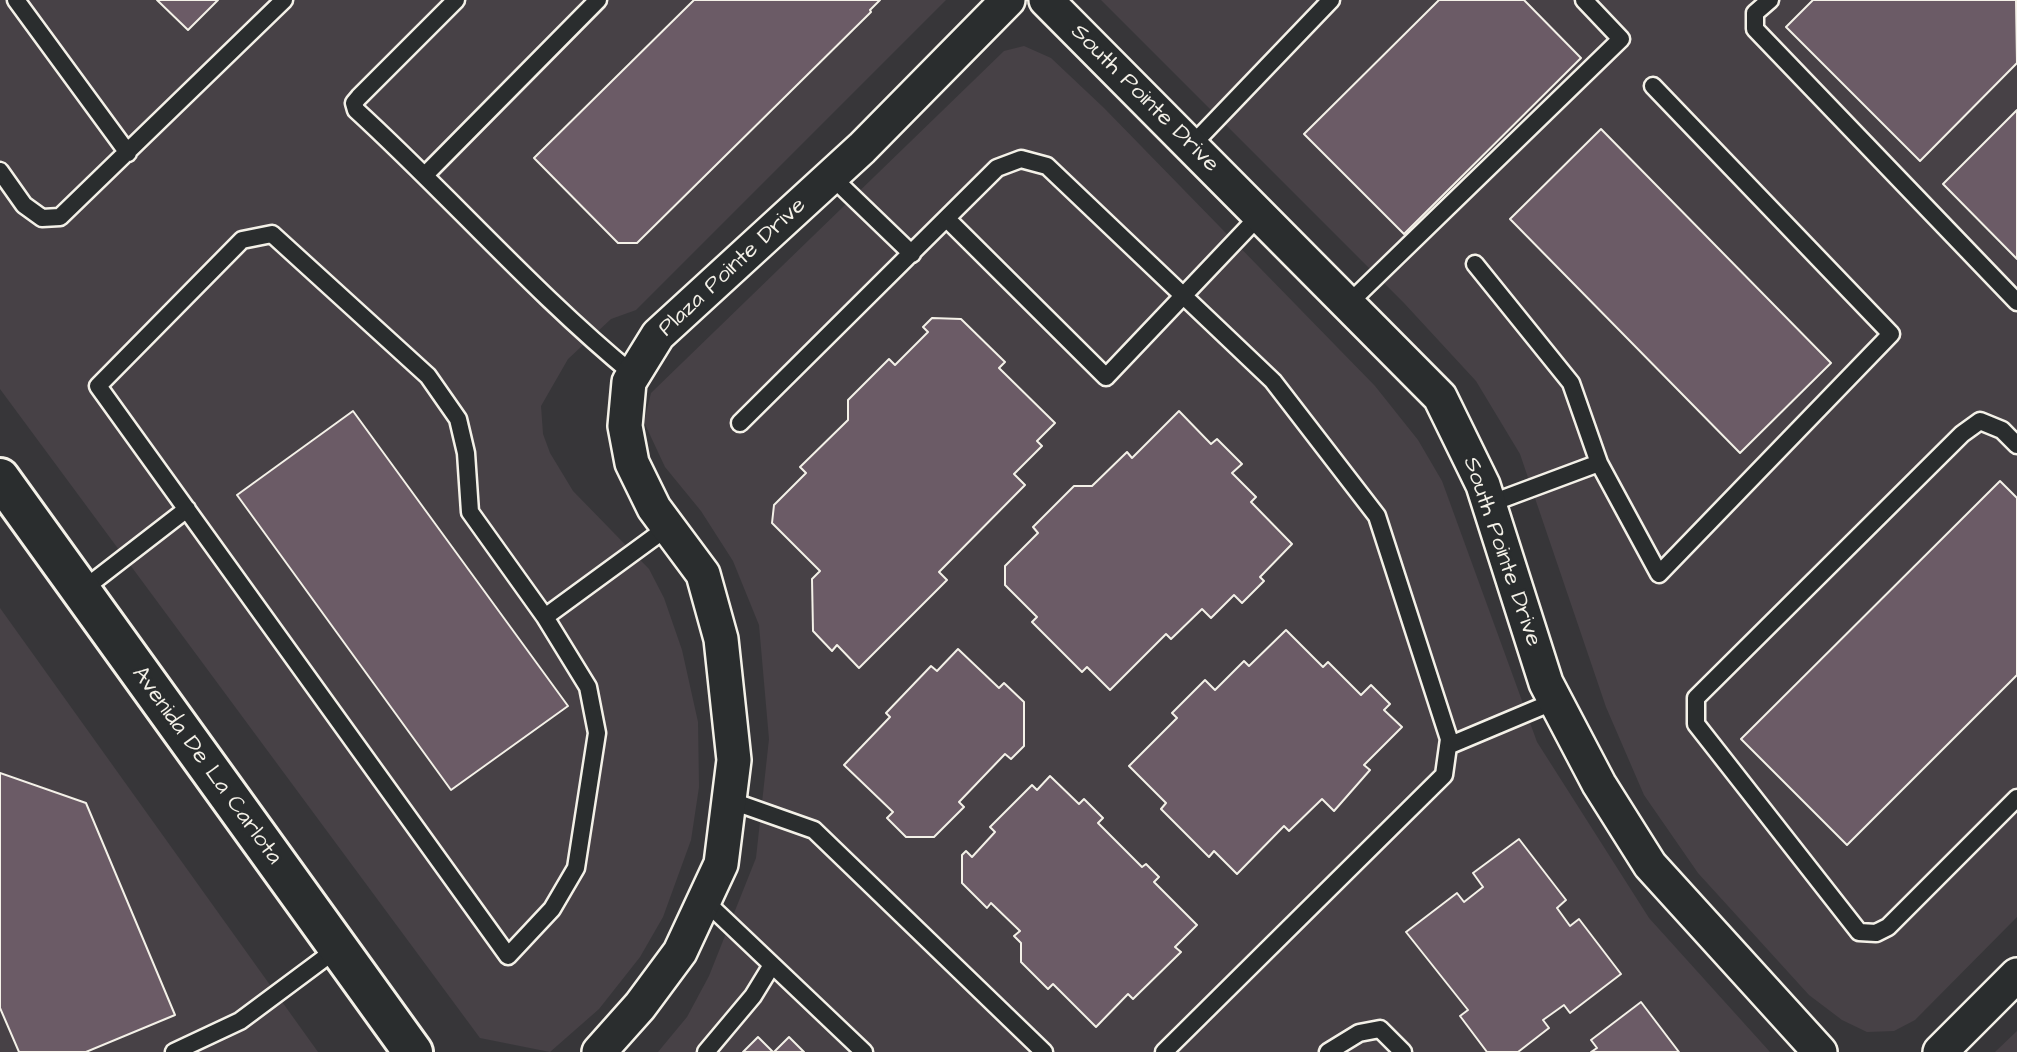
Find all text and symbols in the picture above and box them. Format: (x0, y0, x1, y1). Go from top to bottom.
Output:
street label: South Pointe Drive (1064, 19, 1224, 179)
street label: Plaza Pointe Drive (654, 193, 812, 343)
street label: South Pointe Drive (1456, 454, 1546, 650)
street label: Avenida De La Carlota (125, 661, 287, 871)

